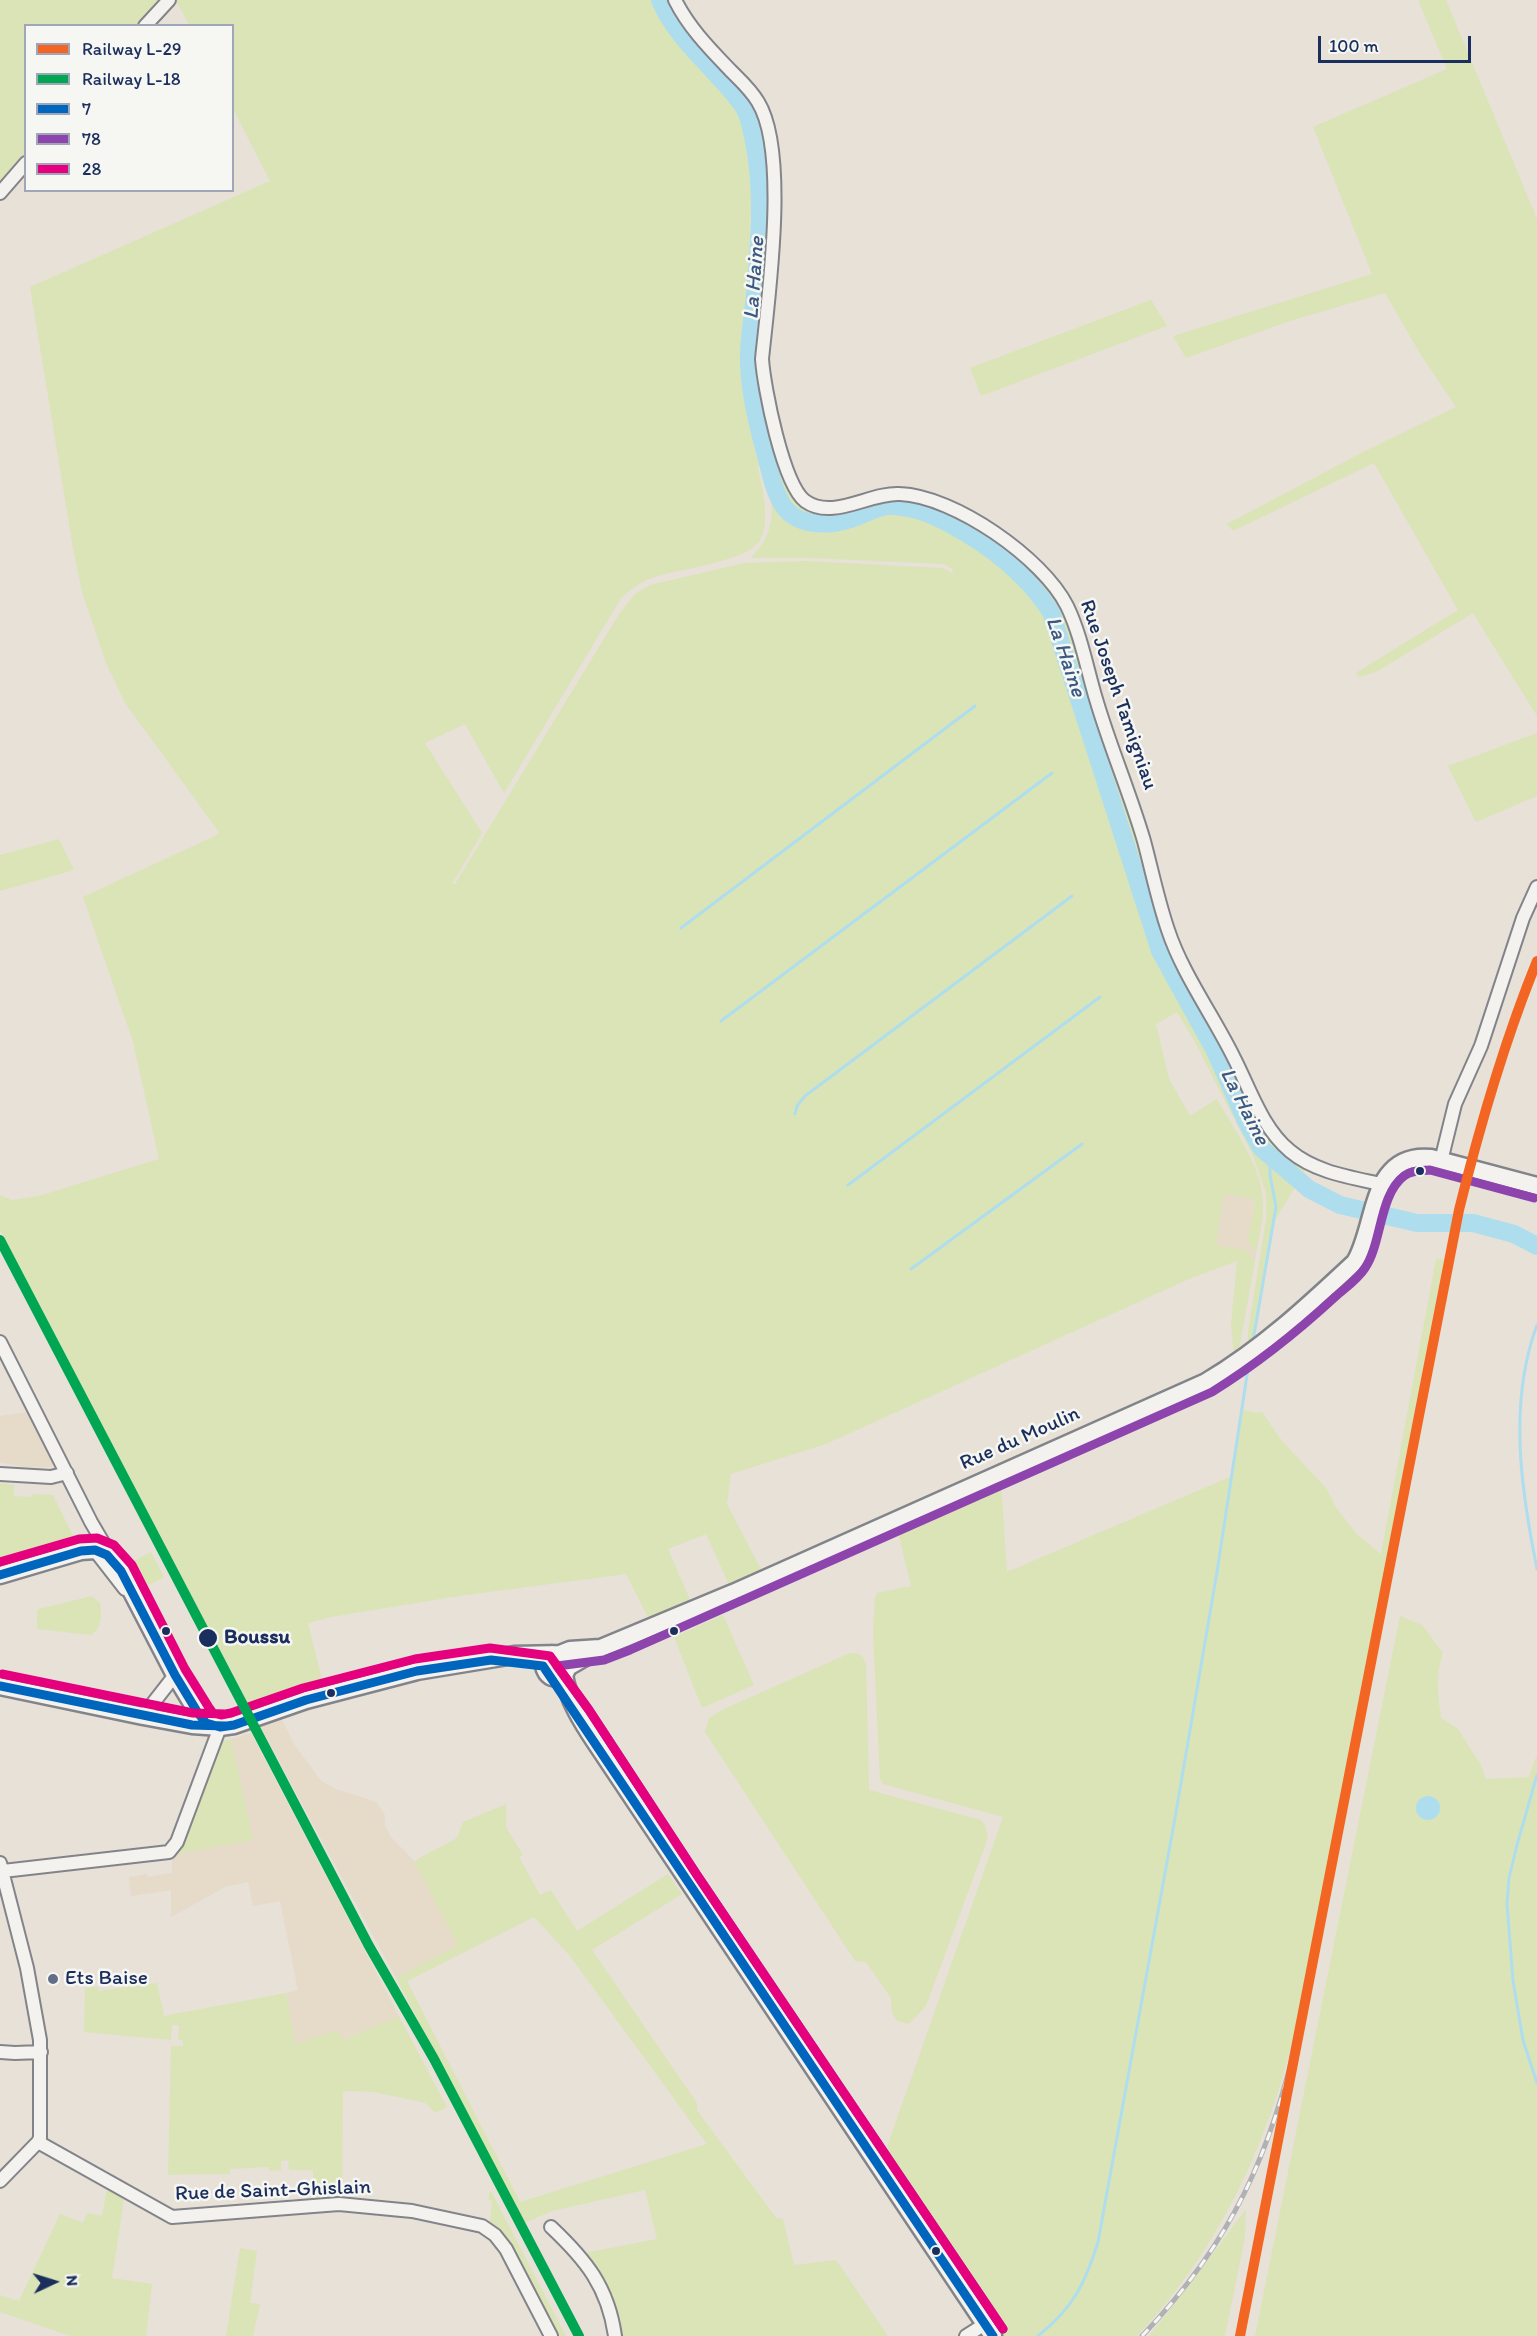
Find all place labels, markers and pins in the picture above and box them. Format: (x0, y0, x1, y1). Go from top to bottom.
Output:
unlabelled marker (1414, 1165, 1426, 1177)
unlabelled marker (160, 1625, 172, 1637)
place label: Boussu (224, 1625, 290, 1651)
unlabelled marker (668, 1625, 680, 1637)
marker: Boussu (197, 1627, 219, 1649)
unlabelled marker (325, 1687, 337, 1699)
place label: Ets Baise (65, 1966, 148, 1992)
marker: Ets Baise (46, 1972, 60, 1986)
unlabelled marker (930, 2245, 942, 2257)

